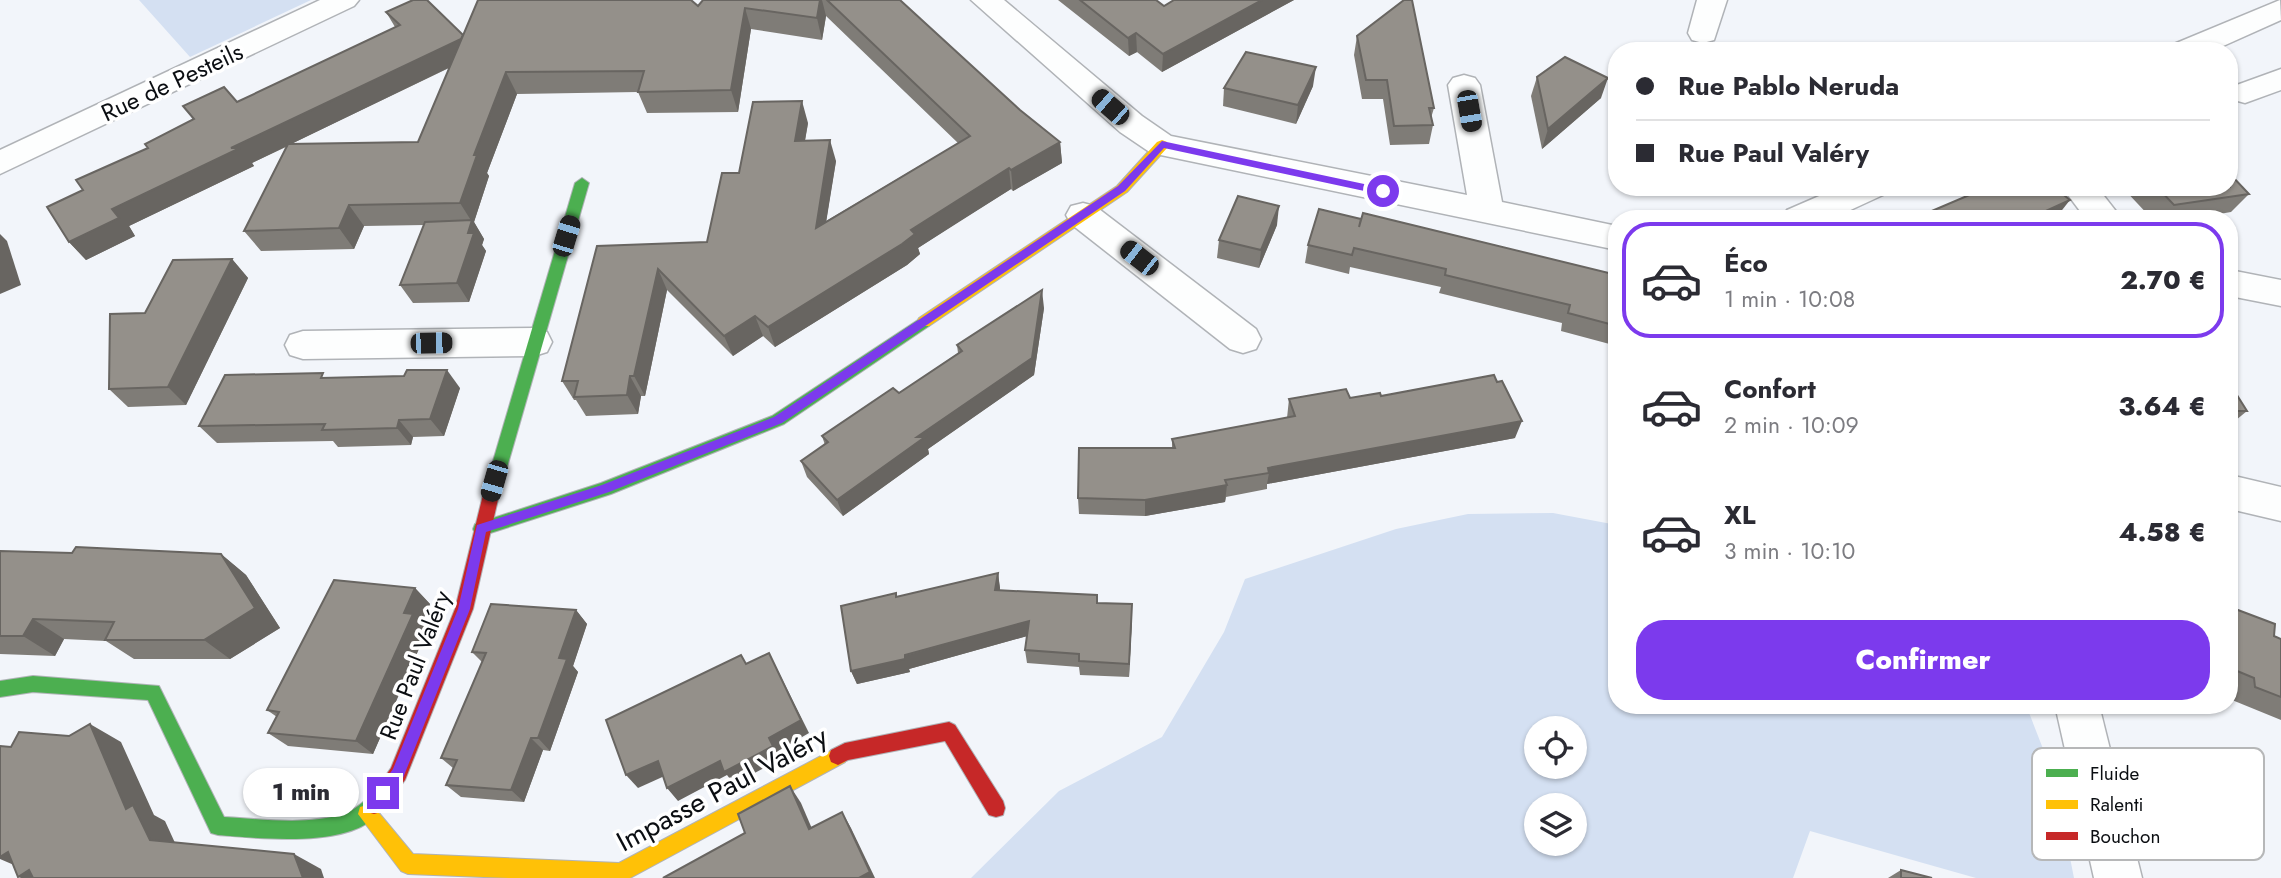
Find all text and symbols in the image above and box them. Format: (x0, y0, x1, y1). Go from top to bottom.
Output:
street label: Rue de Pesteils (95, 34, 249, 130)
text: Rue Pablo Neruda (1678, 67, 1899, 105)
car (1088, 85, 1133, 129)
car (1456, 88, 1483, 134)
text: Rue Paul Valéry (1678, 134, 1869, 172)
route start (1367, 175, 1399, 207)
car (550, 213, 583, 259)
car (1116, 237, 1163, 279)
text: Éco (1724, 244, 1768, 282)
icon: car (1640, 249, 1703, 312)
text: 2.70 € (2120, 261, 2206, 299)
text: 1 min · 10:08 (1724, 282, 1855, 316)
car (410, 332, 453, 354)
text: Confort (1724, 370, 1816, 408)
icon: car (1640, 375, 1703, 438)
text: 3.64 € (2119, 387, 2206, 425)
text: 2 min · 10:09 (1724, 408, 1859, 442)
car (479, 458, 510, 504)
text: XL (1724, 496, 1756, 534)
icon: car (1640, 501, 1703, 564)
text: 4.58 € (2119, 513, 2206, 551)
text: 3 min · 10:10 (1724, 534, 1855, 568)
street label: Rue Paul Valéry (370, 585, 460, 745)
button: Confirmer (1636, 620, 2210, 700)
street label: Impasse Paul Valéry (609, 716, 835, 862)
map controls (1524, 716, 1587, 856)
button: locate (1524, 716, 1587, 779)
legend (2032, 748, 2264, 860)
text: Fluide (2090, 760, 2140, 787)
callout: 1 min (243, 768, 358, 818)
text: 1 min (272, 775, 330, 809)
route end (367, 777, 399, 809)
text: Ralenti (2090, 791, 2143, 818)
button: layers (1524, 793, 1587, 856)
text: Bouchon (2090, 823, 2160, 850)

